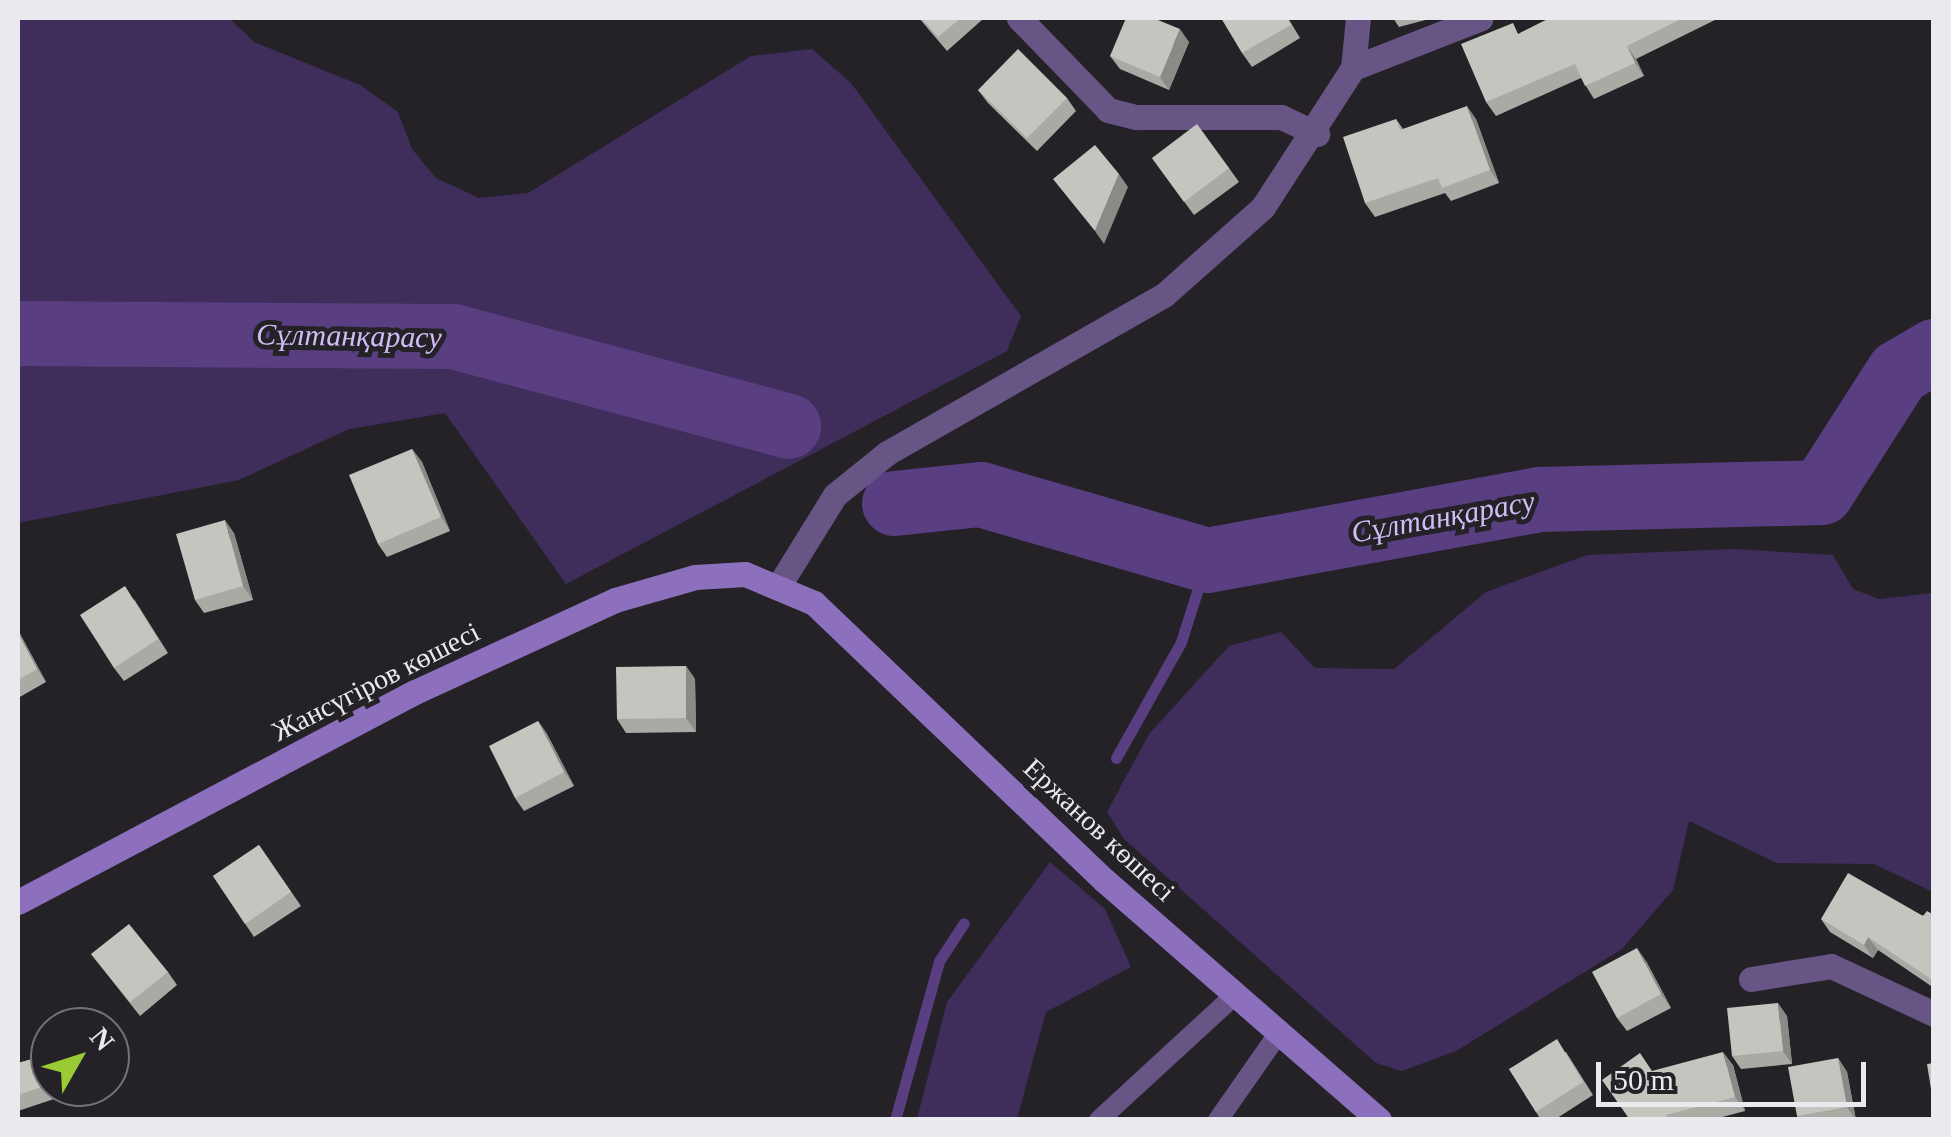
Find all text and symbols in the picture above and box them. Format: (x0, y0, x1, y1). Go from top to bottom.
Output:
water label: Сұлтанқарасу (256, 316, 442, 356)
water label: Сұлтанқарасу (1349, 483, 1537, 551)
street label: Жансүгіров көшесі (267, 615, 485, 749)
street label: Ержанов көшесі (1016, 751, 1182, 909)
north arrow (30, 1007, 130, 1107)
text: N (84, 1021, 121, 1057)
scale bar (1601, 1042, 1871, 1104)
text: 50 m (1613, 1063, 1674, 1096)

